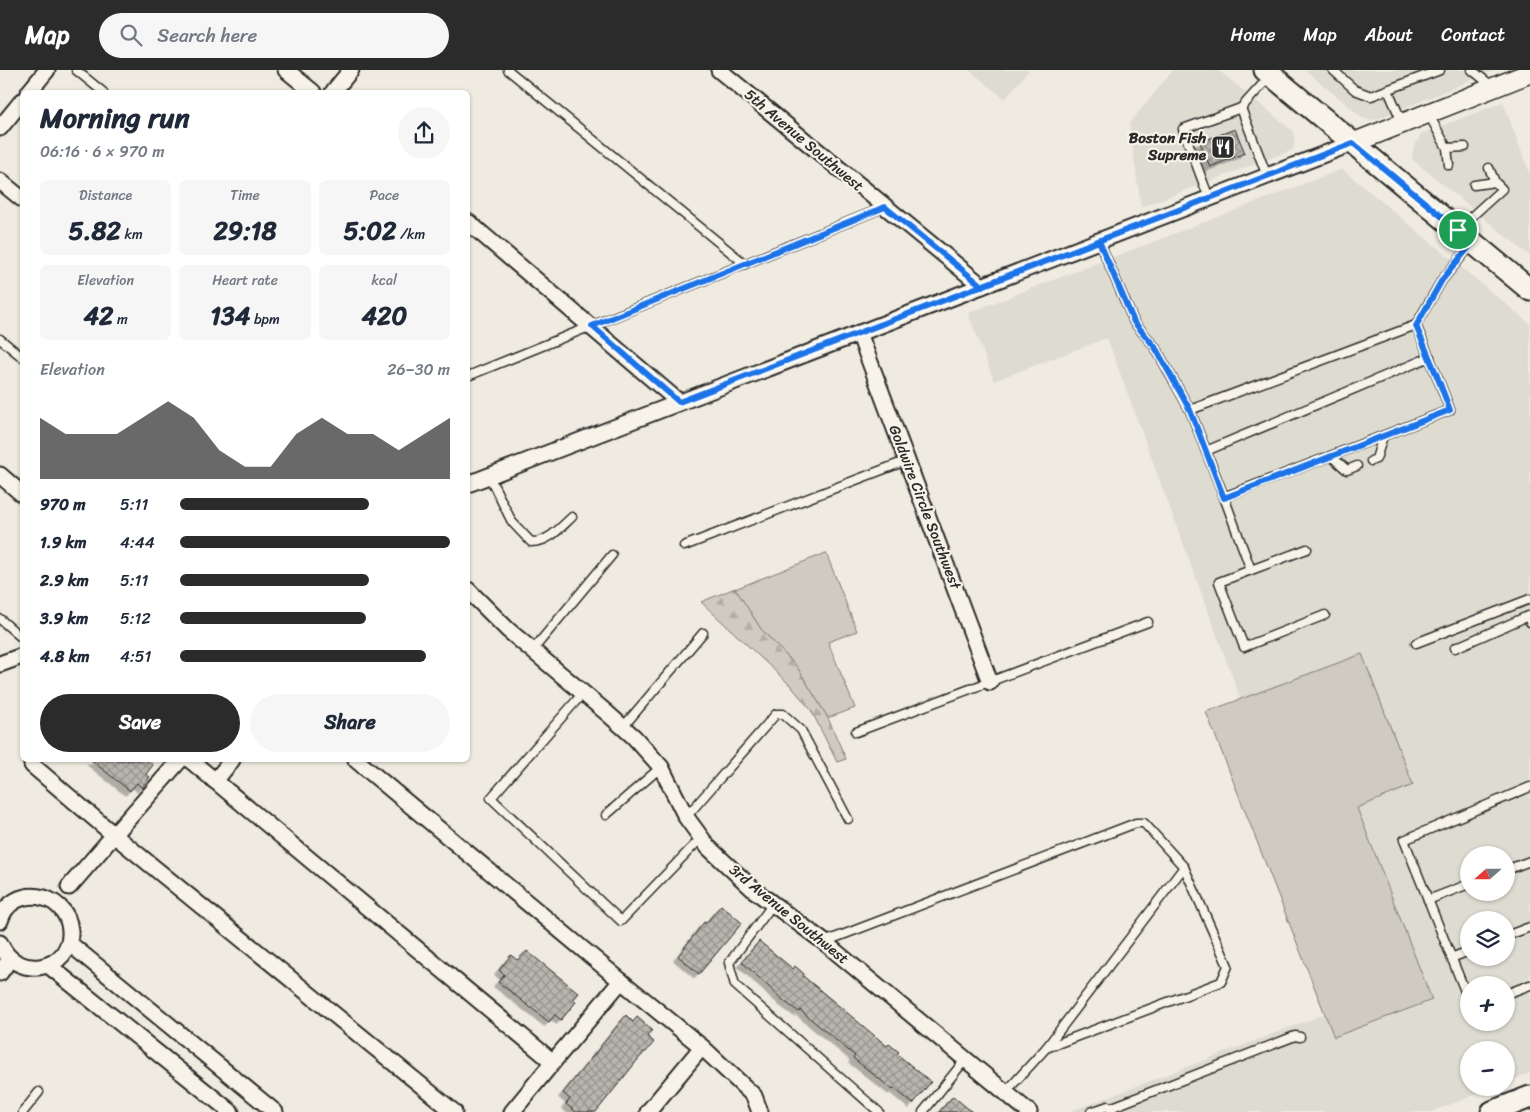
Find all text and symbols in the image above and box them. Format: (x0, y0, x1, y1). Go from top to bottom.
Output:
search box (99, 13, 449, 58)
text: Map (25, 14, 69, 56)
text: Search here (157, 19, 257, 52)
text: Home (1231, 19, 1276, 51)
text: Map (1304, 19, 1337, 51)
text: About (1365, 19, 1413, 51)
text: Contact (1441, 19, 1505, 51)
icon: search (117, 21, 145, 49)
street label: 5th Avenue Southwest (738, 82, 870, 198)
text: Morning run (40, 93, 190, 142)
button: share (398, 107, 450, 159)
place label: Boston Fish Supreme (1129, 125, 1207, 168)
restaurant icon: Boston Fish Supreme (1210, 134, 1236, 160)
text: 06:16 · 6 × 970 m (40, 137, 164, 166)
text: Distance (79, 183, 132, 208)
text: Time (230, 183, 260, 208)
text: Pace (369, 183, 399, 208)
text: 5.82 (69, 208, 121, 253)
text: 29:18 (213, 208, 277, 253)
text: 5:02 (343, 208, 396, 253)
pin (1437, 209, 1479, 251)
icon: arrive (1444, 216, 1472, 244)
text: km (121, 222, 143, 247)
text: /km (396, 222, 425, 247)
text: Elevation (77, 268, 134, 293)
text: Heart rate (212, 268, 278, 293)
text: kcal (372, 268, 397, 293)
text: 42 (83, 293, 113, 338)
text: 134 (210, 293, 250, 338)
text: 420 (361, 293, 407, 338)
text: m (113, 307, 128, 332)
text: bpm (250, 307, 280, 332)
text: Elevation (40, 355, 105, 384)
text: 26–30 m (387, 355, 450, 384)
street label: Goldwire Circle Southwest (882, 421, 969, 594)
text: 970 m (40, 490, 86, 519)
text: 5:11 (120, 490, 148, 519)
text: 1.9 km (40, 528, 86, 557)
text: 4:44 (120, 528, 155, 557)
text: 2.9 km (40, 566, 89, 595)
text: 5:11 (120, 566, 148, 595)
text: 3.9 km (40, 604, 88, 633)
text: 5:12 (120, 604, 151, 633)
text: 4.8 km (40, 642, 89, 671)
text: 4:51 (120, 642, 151, 671)
button: Save (40, 694, 240, 752)
button: Share (250, 694, 450, 752)
north arrow (1460, 846, 1515, 901)
map controls (1460, 846, 1515, 1096)
street label: 3rd Avenue Southwest (723, 857, 855, 971)
button: layers (1460, 911, 1515, 966)
button: + (1460, 976, 1515, 1031)
button: − (1460, 1041, 1515, 1096)

